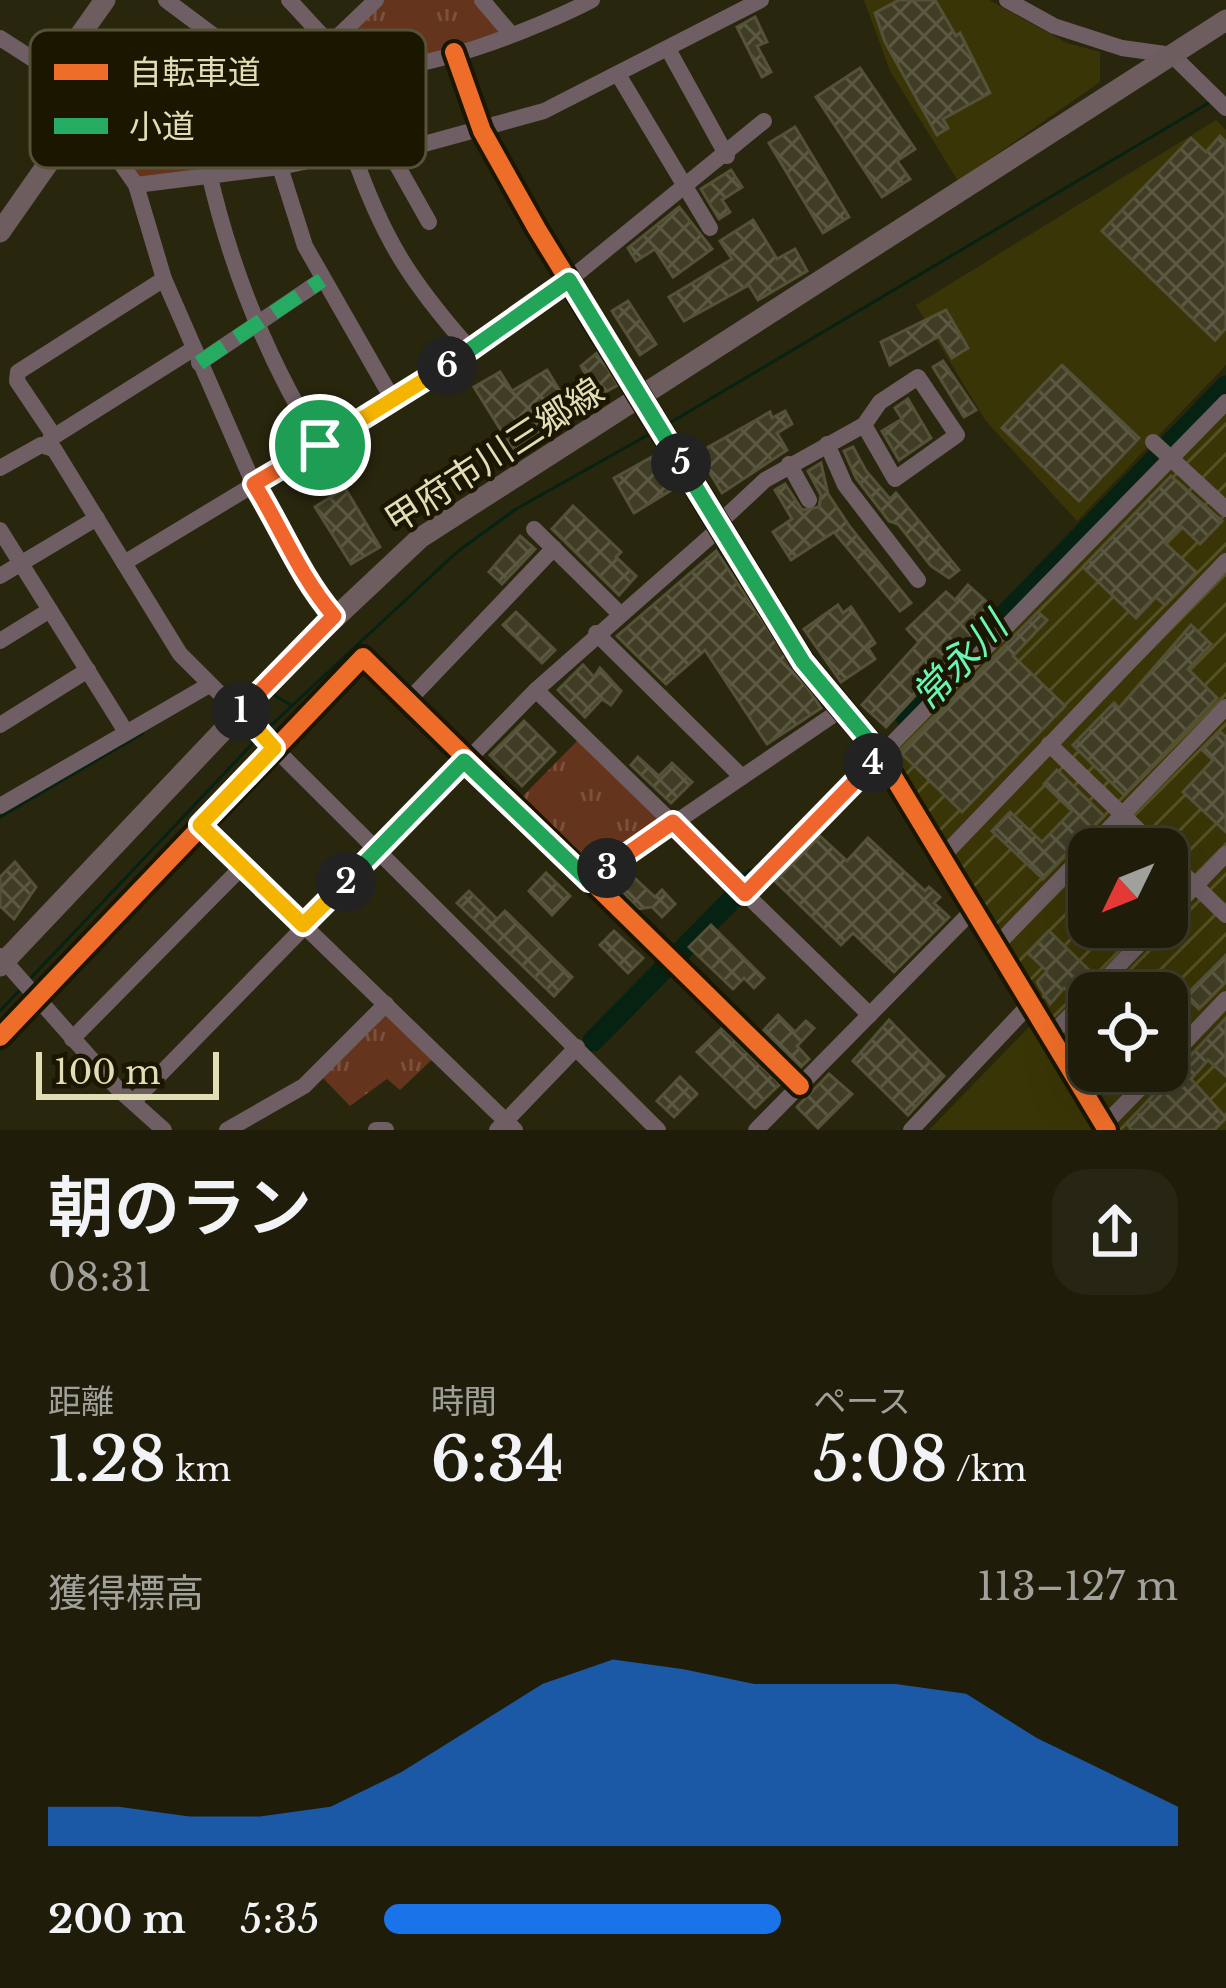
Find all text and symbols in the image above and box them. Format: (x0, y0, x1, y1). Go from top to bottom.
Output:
legend (30, 30, 426, 168)
text: 自転車道 (129, 52, 261, 93)
text: 小道 (129, 106, 195, 147)
pin: 6 (417, 336, 477, 396)
text: 6 (436, 345, 458, 386)
street label: 甲府市川三郷線 (376, 368, 612, 543)
pin (269, 394, 371, 496)
icon: arrive (287, 412, 353, 478)
pin: 5 (651, 433, 711, 493)
text: 5 (671, 442, 691, 483)
water label: 常永川 (901, 599, 1020, 720)
pin: 1 (211, 681, 271, 741)
text: 1 (234, 690, 248, 731)
pin: 4 (843, 733, 903, 793)
text: 4 (862, 742, 884, 783)
north arrow (1068, 828, 1188, 948)
map controls (1068, 828, 1188, 1092)
pin: 3 (577, 838, 637, 898)
text: 3 (596, 847, 618, 888)
pin: 2 (316, 852, 376, 912)
text: 2 (335, 861, 357, 902)
button: locate (1068, 972, 1188, 1092)
scale bar (36, 1046, 219, 1099)
text: 100 m (54, 1052, 161, 1093)
text: 朝のラン (48, 1167, 312, 1249)
button: share (1052, 1169, 1178, 1295)
text: 08:31 (48, 1253, 152, 1302)
text: 距離 (48, 1381, 114, 1422)
text: 時間 (431, 1381, 497, 1422)
text: ペース (813, 1381, 911, 1422)
text: 1.28 (48, 1423, 166, 1497)
text: 6:34 (431, 1423, 564, 1497)
text: 5:08 (813, 1423, 948, 1497)
text: km (166, 1449, 231, 1490)
text: /km (948, 1449, 1027, 1490)
text: 113–127 m (977, 1562, 1178, 1611)
text: 獲得標高 (48, 1569, 204, 1618)
text: 200 m (48, 1895, 186, 1944)
text: 5:35 (240, 1895, 319, 1944)

